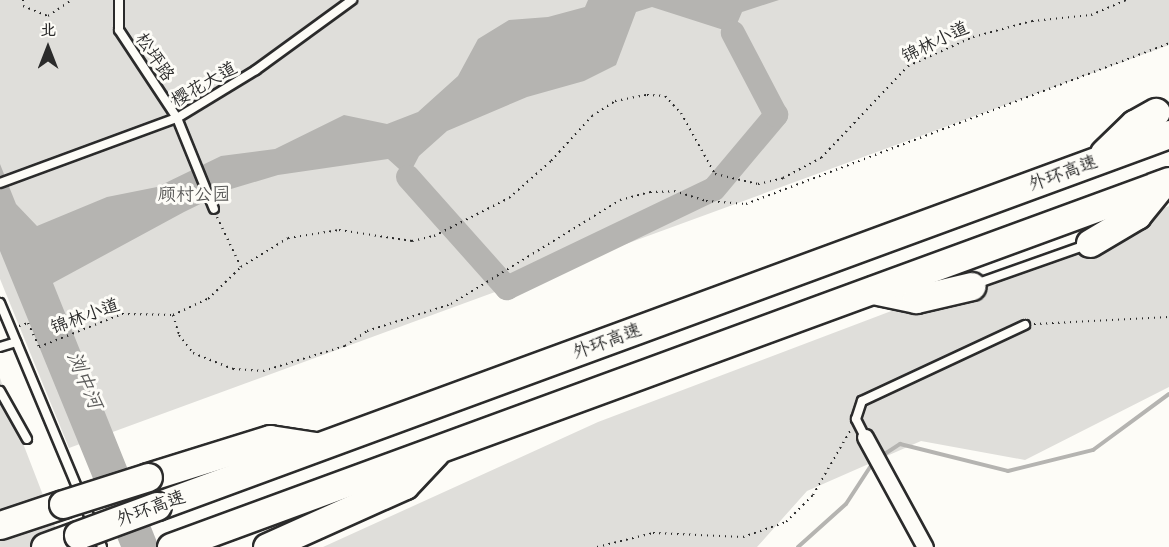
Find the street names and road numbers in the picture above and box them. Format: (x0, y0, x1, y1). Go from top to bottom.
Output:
street label: 锦林小道 (898, 17, 972, 67)
street label: 松坪路 (131, 29, 179, 85)
street label: 樱花大道 (167, 57, 241, 111)
street label: 外环高速 (1025, 151, 1101, 195)
street label: 锦林小道 (47, 294, 123, 338)
street label: 外环高速 (569, 319, 645, 363)
street label: 外环高速 (113, 486, 189, 530)

